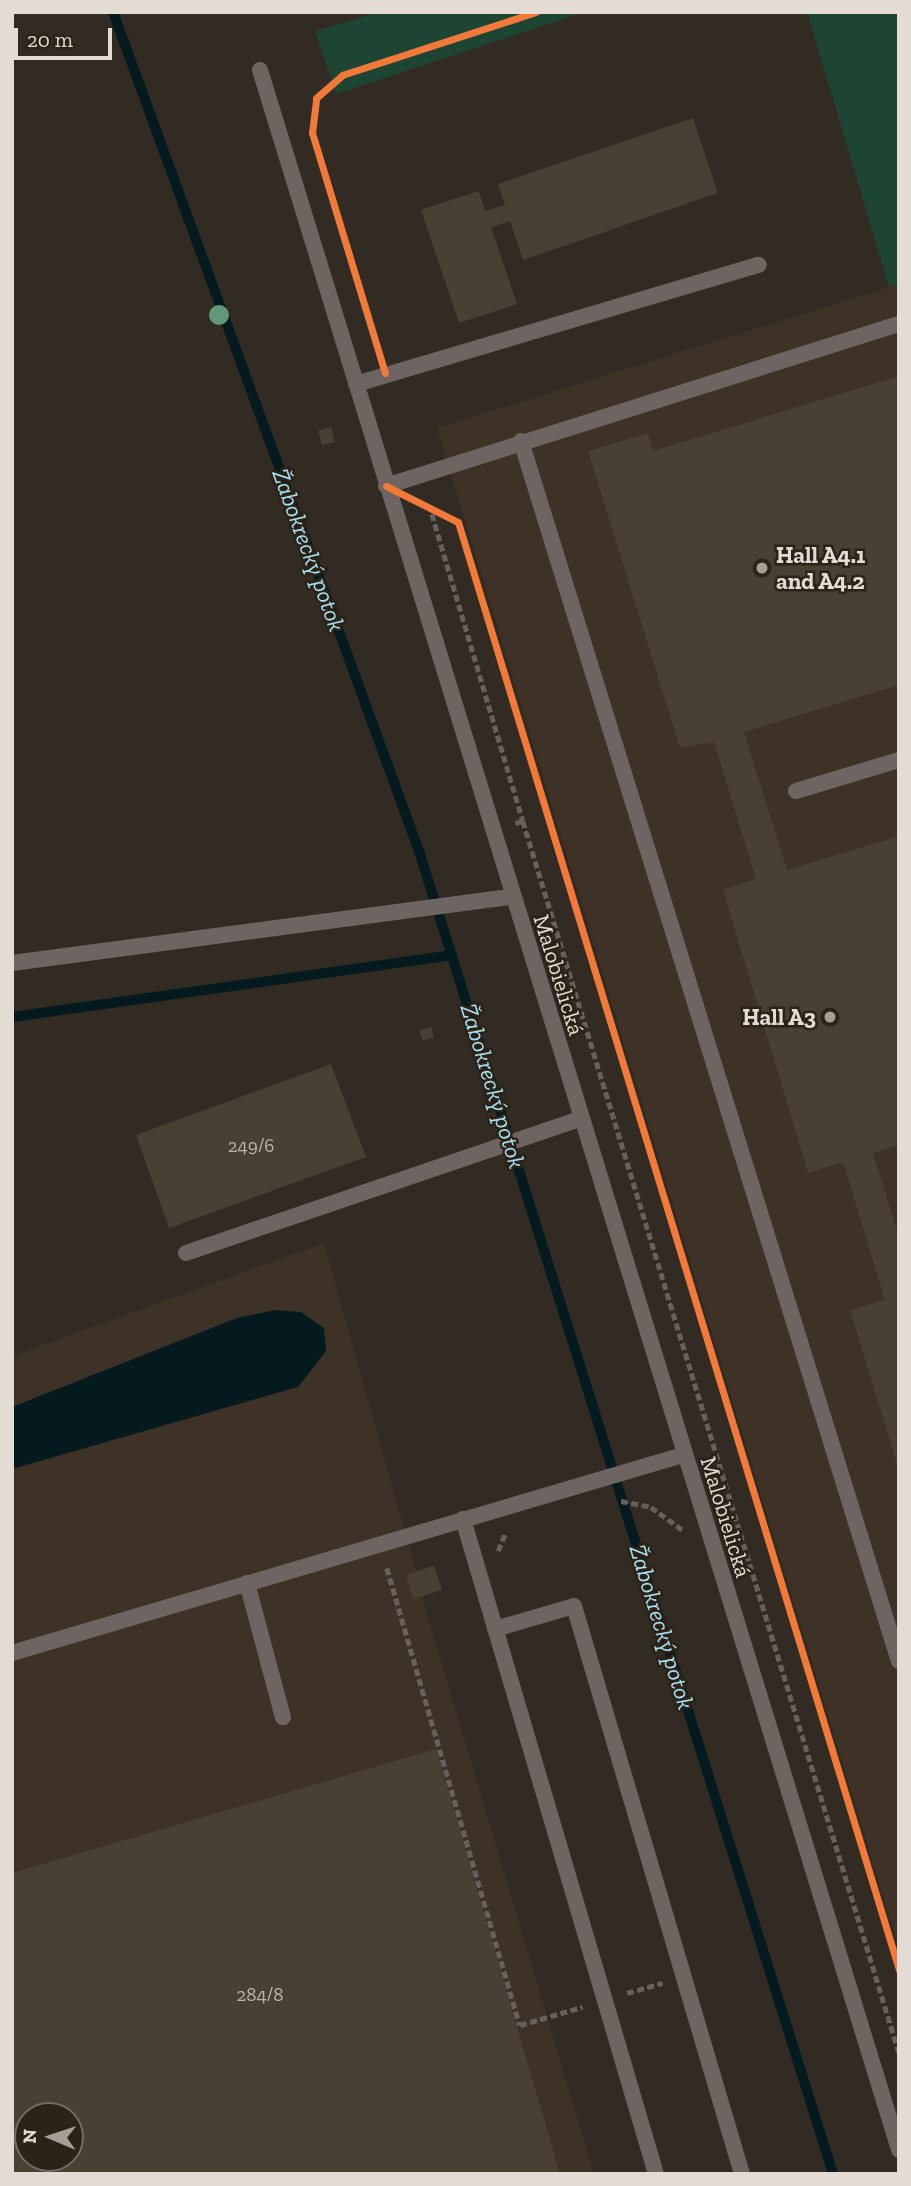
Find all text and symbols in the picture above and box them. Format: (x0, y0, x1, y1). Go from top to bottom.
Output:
scale bar (18, 14, 116, 58)
text: 20 m (27, 27, 73, 52)
water label: Žabokrecký potok (266, 465, 352, 635)
place label: Hall A4.1 and A4.2 (776, 541, 866, 595)
marker: Hall A4.1 and A4.2 (754, 560, 770, 576)
street label: Malobielická (528, 911, 590, 1039)
water label: Žabokrecký potok (454, 1000, 532, 1172)
place label: Hall A3 (742, 1003, 816, 1031)
marker: Hall A3 (822, 1009, 838, 1025)
house number: 249/6 (228, 1135, 274, 1157)
street label: Malobielická (695, 1453, 757, 1581)
water label: Žabokrecký potok (623, 1541, 701, 1713)
house number: 284/8 (237, 1984, 283, 2006)
north arrow (14, 2102, 84, 2172)
text: N (18, 2129, 41, 2144)

